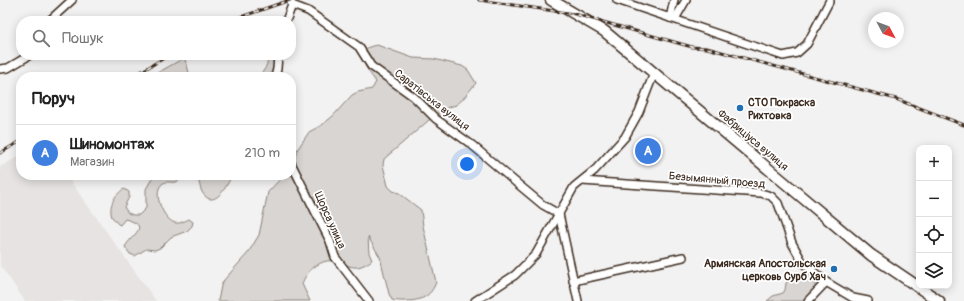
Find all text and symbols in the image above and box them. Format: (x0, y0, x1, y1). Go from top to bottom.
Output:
north arrow (868, 12, 904, 48)
search box (16, 16, 296, 60)
icon: search (30, 27, 52, 49)
text: Пошук (62, 29, 104, 48)
street label: Саратівська вулиця (392, 67, 472, 133)
text: Поруч (32, 88, 75, 109)
place label: СТО Покраска Рихтовка (748, 96, 815, 122)
marker: СТО Покраска Рихтовка (735, 103, 745, 113)
street label: Фабриціуса вулиця (715, 107, 791, 173)
text: Шиномонтаж (70, 135, 154, 154)
pin: A (635, 136, 661, 166)
text: A (41, 145, 49, 161)
text: 210 m (244, 145, 280, 161)
map controls (916, 145, 952, 289)
button: + (916, 145, 952, 181)
text: Магазин (70, 154, 114, 170)
your location (457, 154, 477, 174)
street label: Безымянный проезд (668, 169, 766, 191)
button: − (916, 181, 952, 217)
street label: Щорса улица (312, 189, 348, 251)
button: locate (916, 217, 952, 253)
button: layers (916, 253, 952, 289)
place label: Армянская Апостольская церковь Сурб Хач (704, 257, 826, 283)
marker: Армянская Апостольская церковь Сурб Хач (829, 264, 839, 274)

